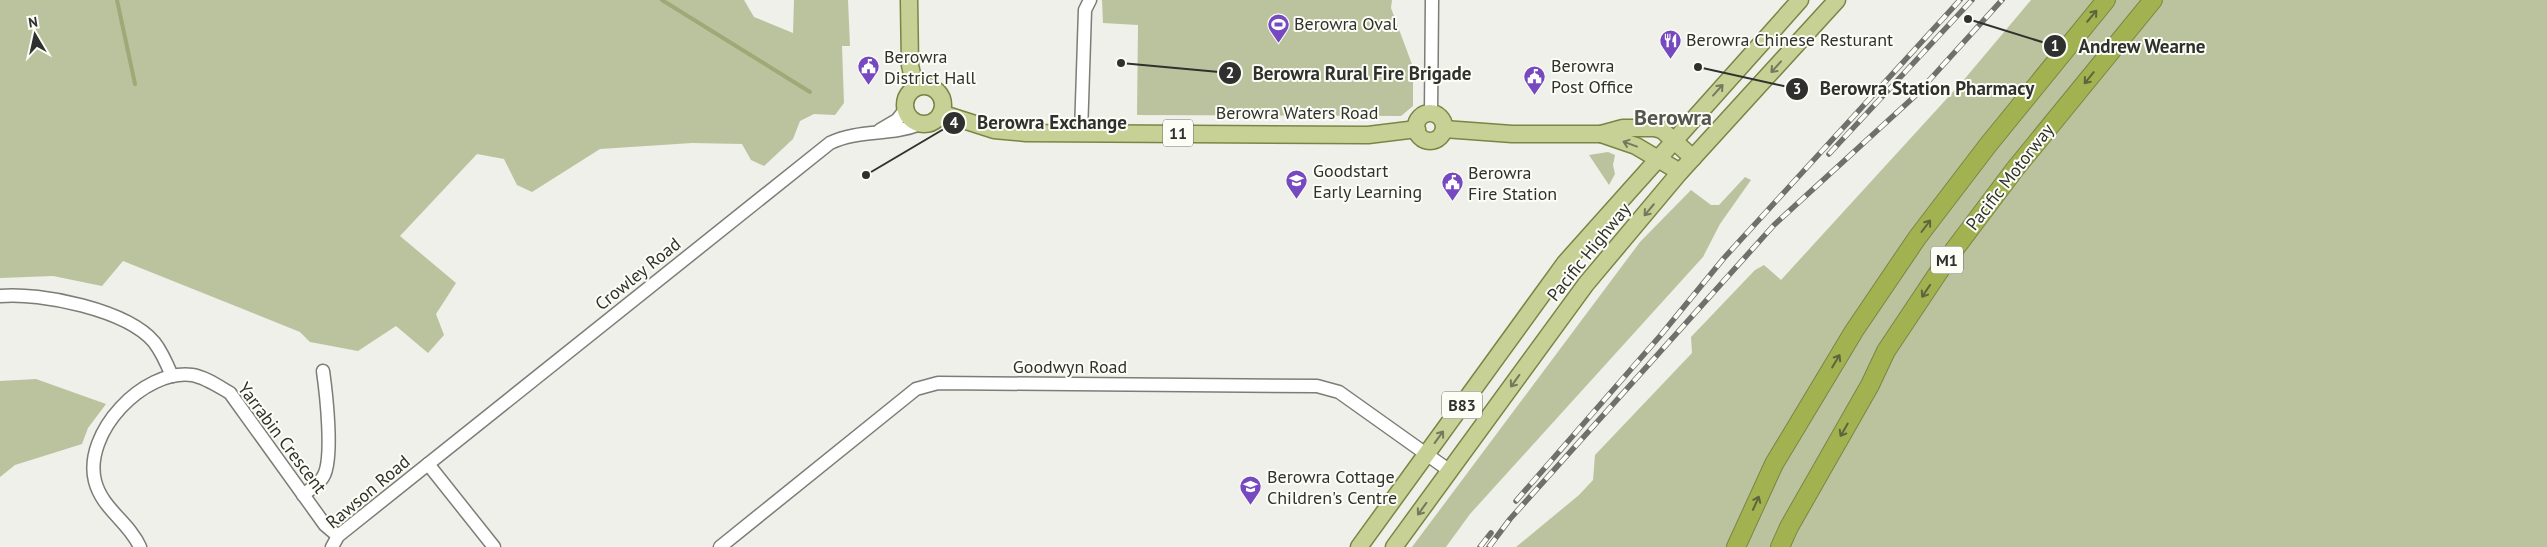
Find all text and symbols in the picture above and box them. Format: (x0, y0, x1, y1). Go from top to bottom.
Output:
north arrow (10, 10, 60, 60)
one-way arrow (2087, 10, 2098, 23)
sports icon: Berowra Oval (1266, 12, 1290, 43)
place label: Berowra Oval (1294, 12, 1398, 35)
text: N (27, 13, 39, 32)
restaurant icon: Berowra Chinese Resturant (1658, 28, 1682, 59)
place label: Berowra Chinese Resturant (1686, 28, 1893, 51)
callout: Andrew Wearne (2043, 29, 2216, 63)
text: Andrew Wearne (2078, 34, 2206, 58)
text: 1 (2051, 36, 2059, 55)
place label: Berowra District Hall (884, 45, 977, 89)
place label: Berowra Post Office (1551, 54, 1633, 98)
public building icon: Berowra District Hall (856, 55, 880, 86)
callout: Berowra Rural Fire Brigade (1218, 56, 1482, 90)
text: Berowra Rural Fire Brigade (1253, 61, 1471, 85)
one-way arrow (1770, 61, 1782, 74)
text: 2 (1226, 63, 1234, 82)
public building icon: Berowra Post Office (1523, 64, 1547, 95)
one-way arrow (2083, 71, 2094, 84)
callout: Berowra Station Pharmacy (1785, 72, 2044, 106)
text: Berowra Station Pharmacy (1820, 76, 2035, 100)
text: 3 (1793, 79, 1801, 98)
one-way arrow (1712, 84, 1724, 97)
street label: Berowra Waters Road (1216, 101, 1378, 124)
district label: Berowra (1634, 103, 1712, 131)
callout: Berowra Exchange (942, 106, 1136, 140)
text: Berowra Exchange (977, 110, 1127, 134)
text: 4 (950, 113, 959, 132)
street label: Pacific Motorway (1961, 118, 2059, 235)
road number: 11 (1163, 120, 1193, 146)
one-way arrow (1623, 139, 1638, 148)
place label: Goodstart Early Learning (1313, 159, 1422, 203)
place label: Berowra Fire Station (1468, 161, 1557, 205)
school or university icon: Goodstart Early Learning (1285, 169, 1309, 200)
public building icon: Berowra Fire Station (1440, 171, 1464, 202)
street label: Pacific Highway (1542, 197, 1636, 306)
one-way arrow (1643, 203, 1655, 216)
one-way arrow (1921, 219, 1931, 233)
street label: Crowley Road (590, 232, 685, 315)
road number: M1 (1931, 246, 1963, 274)
one-way arrow (1921, 283, 1931, 297)
street label: Goodwyn Road (1013, 355, 1127, 378)
one-way arrow (1831, 355, 1841, 369)
one-way arrow (1510, 374, 1520, 388)
street label: Yarrabin Crescent (233, 377, 332, 498)
road number: B83 (1442, 392, 1482, 418)
one-way arrow (1839, 423, 1849, 438)
one-way arrow (1434, 430, 1444, 444)
street label: Rawson Road (321, 450, 414, 533)
place label: Berowra Cottage Children's Centre (1267, 465, 1397, 509)
school or university icon: Berowra Cottage Children's Centre (1239, 475, 1263, 506)
one-way arrow (1752, 496, 1762, 511)
one-way arrow (1417, 502, 1427, 516)

